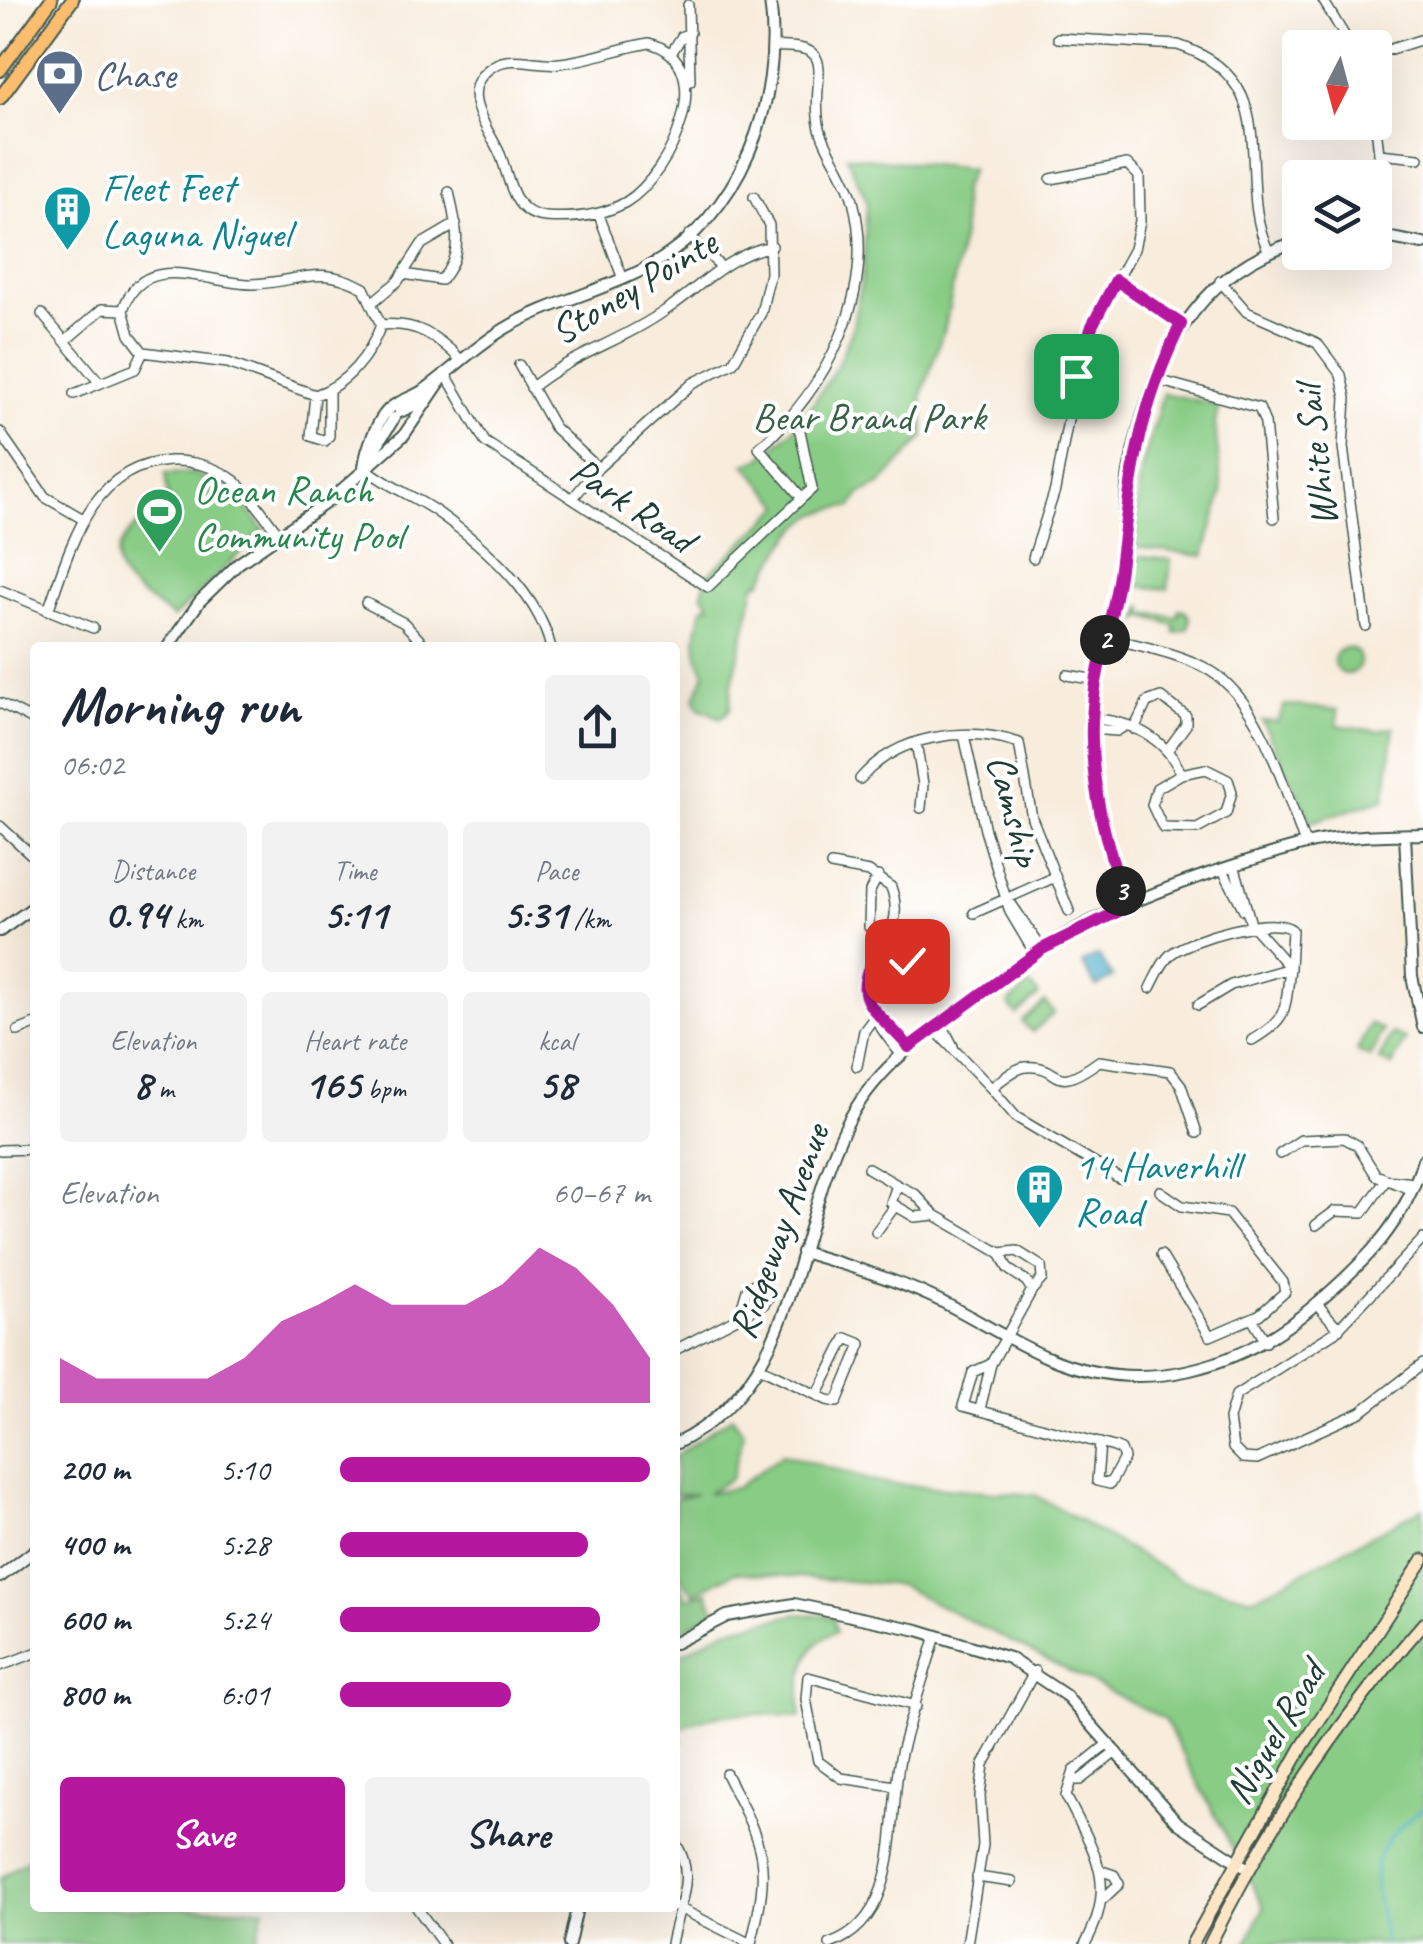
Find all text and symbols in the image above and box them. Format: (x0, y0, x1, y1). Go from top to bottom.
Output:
north arrow (1282, 30, 1392, 140)
map controls (1282, 30, 1392, 270)
bank icon: Chase (33, 48, 85, 116)
place label: Chase (94, 50, 179, 100)
button: layers (1282, 160, 1392, 270)
place label: Fleet Feet Laguna Niguel (102, 163, 298, 259)
building icon: Fleet Feet Laguna Niguel (41, 184, 93, 252)
street label: Stoney Pointe (541, 216, 728, 356)
pin (1034, 334, 1119, 419)
icon: arrive (1049, 349, 1104, 404)
street label: White Sail (1282, 376, 1349, 529)
park label: Bear Brand Park (753, 392, 988, 442)
street label: Park Road (561, 445, 709, 567)
place label: Ocean Ranch Community Pool (194, 465, 409, 561)
sports icon: Ocean Ranch Community Pool (133, 486, 185, 554)
pin: 2 (1080, 615, 1130, 665)
text: 2 (1099, 622, 1111, 657)
text: Morning run (60, 671, 300, 741)
button: share (545, 675, 650, 780)
text: 06:02 (60, 744, 124, 785)
street label: Camship (975, 749, 1053, 873)
text: Distance (112, 853, 195, 888)
text: Time (334, 853, 376, 888)
text: Pace (535, 853, 578, 888)
pin: 3 (1096, 866, 1146, 916)
text: 3 (1115, 873, 1127, 908)
text: 0.94 (104, 888, 169, 941)
text: 5:11 (323, 888, 387, 941)
text: 5:31 (503, 888, 567, 941)
text: km (169, 901, 203, 936)
text: /km (567, 901, 611, 936)
pin (865, 919, 950, 1004)
icon: check (880, 934, 935, 989)
text: Elevation (110, 1023, 196, 1058)
text: Heart rate (304, 1023, 406, 1058)
text: kcal (538, 1023, 575, 1058)
text: 8 (133, 1058, 152, 1111)
text: 165 (304, 1058, 361, 1111)
text: 58 (538, 1058, 575, 1111)
text: m (152, 1071, 174, 1106)
text: bpm (361, 1071, 406, 1106)
street label: Ridgeway Avenue (717, 1115, 842, 1345)
place label: 14 Haverhill Road (1075, 1141, 1246, 1237)
building icon: 14 Haverhill Road (1014, 1162, 1066, 1230)
text: Elevation (60, 1172, 158, 1213)
text: 60–67 m (552, 1172, 650, 1213)
text: 200 m (60, 1449, 129, 1490)
text: 5:10 (220, 1449, 270, 1490)
text: 400 m (60, 1524, 129, 1565)
text: 5:28 (220, 1524, 270, 1565)
text: 600 m (60, 1599, 130, 1640)
text: 5:24 (220, 1599, 270, 1640)
street label: Niguel Road (1213, 1648, 1340, 1813)
text: 800 m (60, 1674, 129, 1715)
text: 6:01 (220, 1674, 270, 1715)
button: Save (60, 1777, 345, 1892)
button: Share (365, 1777, 650, 1892)

